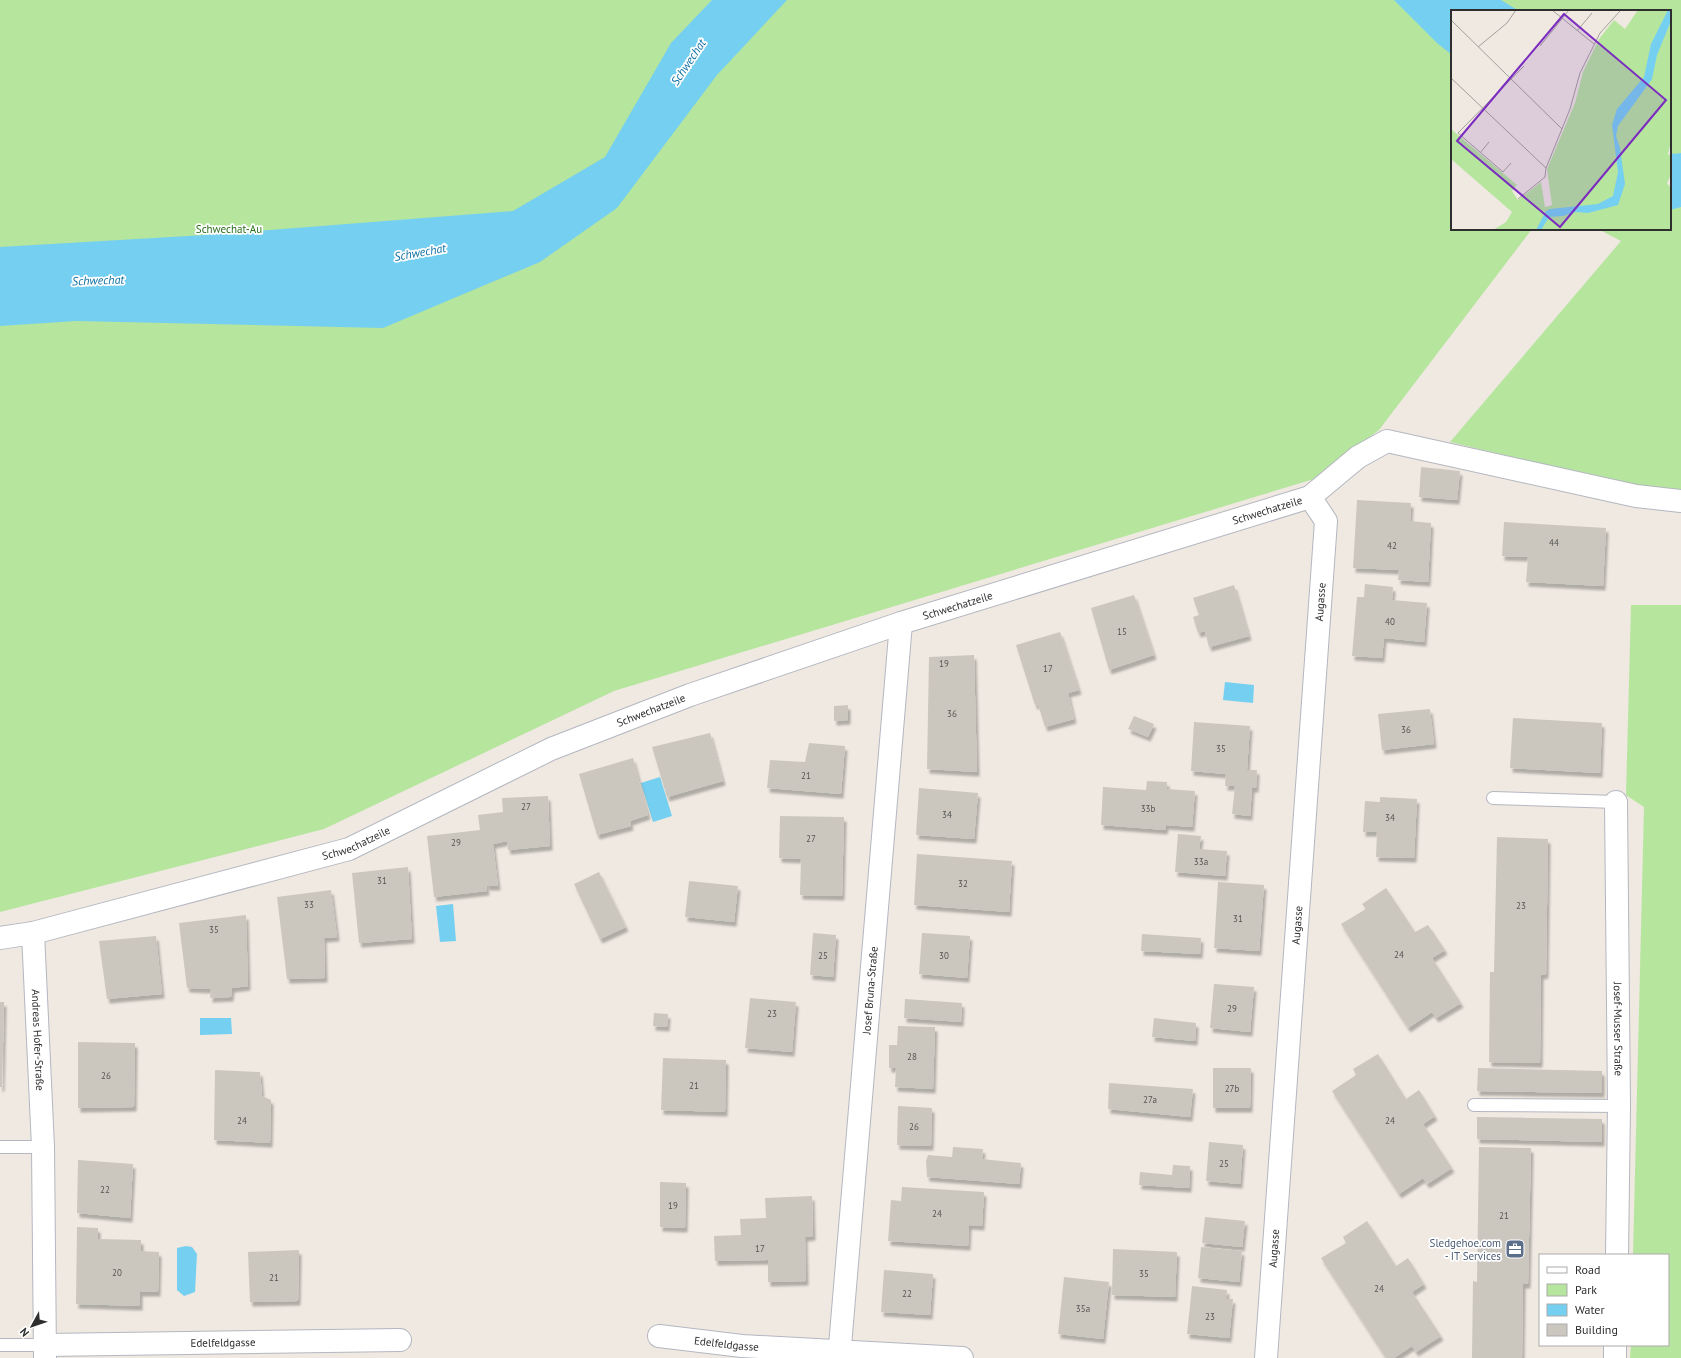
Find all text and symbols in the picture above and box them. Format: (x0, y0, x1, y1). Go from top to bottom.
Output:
inset map (1451, 10, 1671, 230)
water label: Schwechat (667, 35, 710, 88)
park label: Schwechat-Au (196, 222, 262, 236)
water label: Schwechat (393, 240, 448, 264)
water label: Schwechat (72, 272, 126, 288)
street label: Schwechatzeile (1230, 493, 1304, 528)
house number: 44 (1549, 537, 1559, 548)
house number: 42 (1387, 540, 1397, 551)
street label: Augasse (1312, 582, 1329, 622)
street label: Schwechatzeile (921, 588, 995, 623)
house number: 40 (1385, 616, 1395, 627)
house number: 15 (1117, 626, 1127, 637)
house number: 19 (939, 658, 949, 669)
house number: 17 (1043, 663, 1053, 674)
street label: Schwechatzeile (615, 690, 688, 730)
house number: 36 (947, 708, 957, 719)
house number: 36 (1401, 724, 1411, 735)
house number: 35 (1216, 743, 1226, 754)
house number: 21 (801, 770, 811, 781)
house number: 27 (521, 801, 531, 812)
house number: 33b (1141, 803, 1155, 814)
house number: 34 (942, 809, 952, 820)
house number: 34 (1385, 812, 1395, 823)
street label: Schwechatzeile (320, 823, 393, 863)
house number: 27 (806, 833, 816, 844)
house number: 29 (451, 837, 461, 848)
house number: 33a (1194, 856, 1208, 867)
house number: 31 (377, 875, 387, 886)
house number: 32 (958, 878, 968, 889)
house number: 33 (304, 899, 314, 910)
house number: 23 (1516, 900, 1526, 911)
street label: Augasse (1289, 905, 1305, 945)
house number: 31 (1233, 913, 1243, 924)
house number: 35 (209, 924, 219, 935)
street label: Josef Bruna-Straße (859, 945, 881, 1036)
house number: 24 (1394, 949, 1404, 960)
house number: 25 (818, 950, 828, 961)
house number: 30 (939, 950, 949, 961)
street label: Josef-Musser Straße (1611, 981, 1626, 1076)
street label: Andreas Hofer-Straße (29, 989, 47, 1091)
house number: 29 (1227, 1003, 1237, 1014)
house number: 23 (767, 1008, 777, 1019)
house number: 28 (907, 1051, 917, 1062)
house number: 26 (101, 1070, 111, 1081)
house number: 21 (689, 1080, 699, 1091)
house number: 27b (1225, 1083, 1239, 1094)
house number: 27a (1143, 1094, 1157, 1105)
house number: 24 (237, 1115, 247, 1126)
house number: 24 (1385, 1115, 1395, 1126)
house number: 26 (909, 1121, 919, 1132)
house number: 25 (1219, 1158, 1229, 1169)
house number: 22 (100, 1184, 110, 1195)
house number: 19 (668, 1200, 678, 1211)
house number: 24 (932, 1208, 942, 1219)
house number: 21 (1499, 1210, 1509, 1221)
street label: Augasse (1266, 1228, 1282, 1268)
place label: Sledgehoe.com - IT Services (1430, 1236, 1501, 1263)
office icon: Sledgehoe.com - IT Services (1504, 1238, 1526, 1260)
house number: 17 (755, 1243, 765, 1254)
legend (1539, 1254, 1669, 1346)
text: Road (1575, 1262, 1600, 1277)
house number: 20 (112, 1267, 122, 1278)
house number: 35 (1139, 1268, 1149, 1279)
house number: 21 (269, 1272, 279, 1283)
text: Park (1575, 1282, 1597, 1297)
house number: 24 (1374, 1283, 1384, 1294)
house number: 22 (902, 1288, 912, 1299)
text: Water (1575, 1302, 1605, 1317)
house number: 35a (1076, 1303, 1090, 1314)
north arrow (12, 1306, 52, 1346)
house number: 23 (1205, 1311, 1215, 1322)
text: Building (1575, 1322, 1618, 1337)
text: N (17, 1325, 32, 1340)
street label: Edelfeldgasse (693, 1333, 760, 1354)
street label: Edelfeldgasse (190, 1335, 256, 1350)

